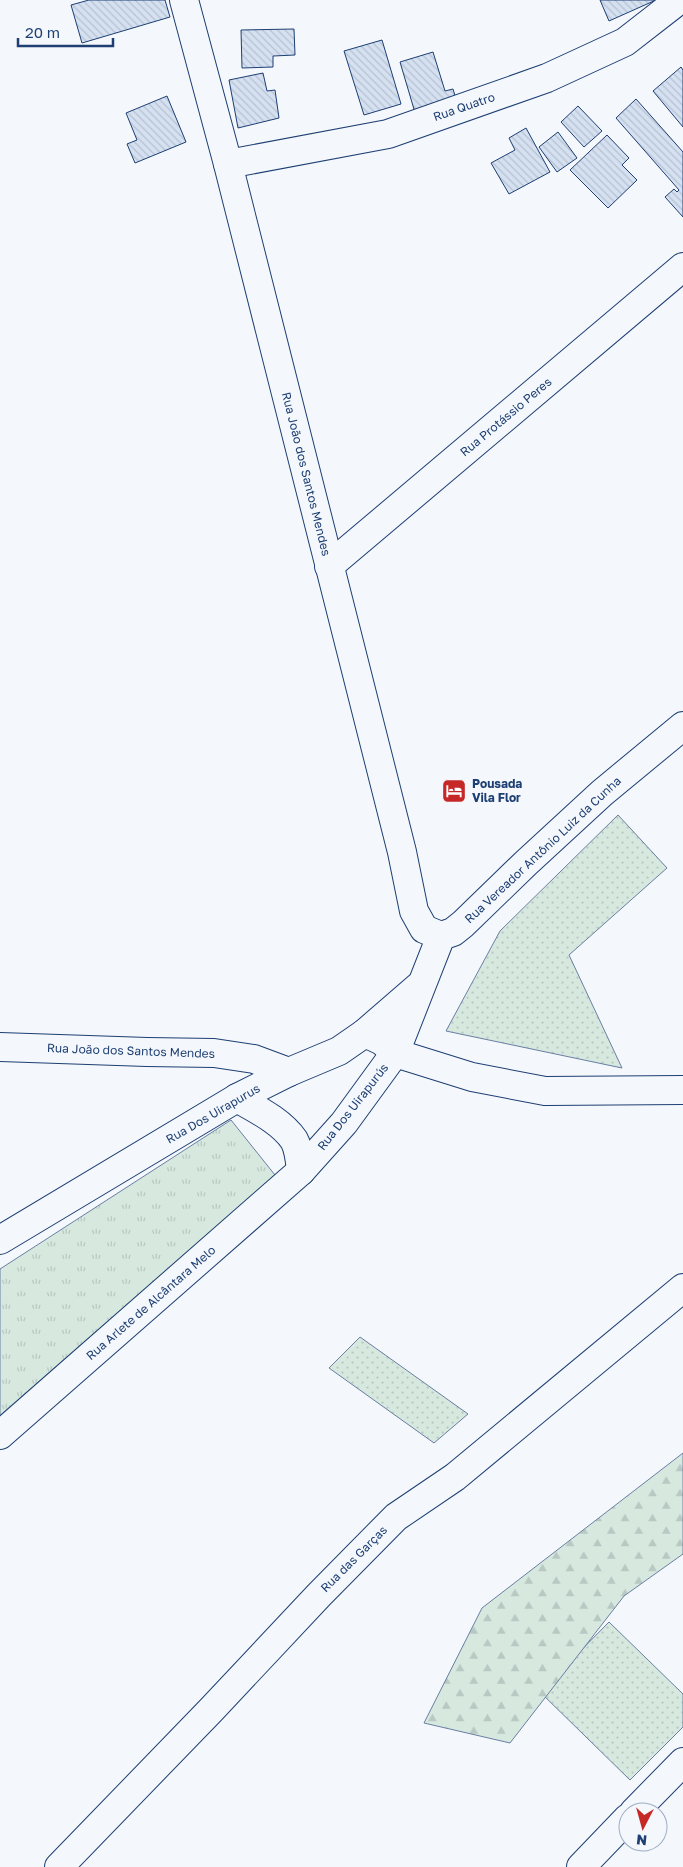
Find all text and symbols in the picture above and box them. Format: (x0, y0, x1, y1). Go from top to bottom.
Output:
scale bar (18, 15, 112, 47)
text: 20 m (25, 23, 60, 41)
street label: Rua Quatro (431, 89, 497, 124)
street label: Rua Protássio Peres (457, 374, 555, 459)
street label: Rua João dos Santos Mendes (279, 390, 334, 557)
street label: Rua Vereador Antônio Luiz da Cunha (461, 773, 624, 926)
place label: Pousada Vila Flor (472, 776, 522, 805)
hotel icon: Pousada Vila Flor (441, 778, 467, 804)
street label: Rua João dos Santos Mendes (47, 1040, 215, 1061)
street label: Rua Dos Uirapurús (314, 1060, 391, 1153)
street label: Rua Dos Uirapurus (163, 1081, 262, 1147)
street label: Rua Arlete de Alcântara Melo (83, 1242, 218, 1363)
street label: Rua das Garças (317, 1522, 390, 1595)
north arrow (618, 1802, 668, 1852)
text: N (635, 1831, 648, 1849)

